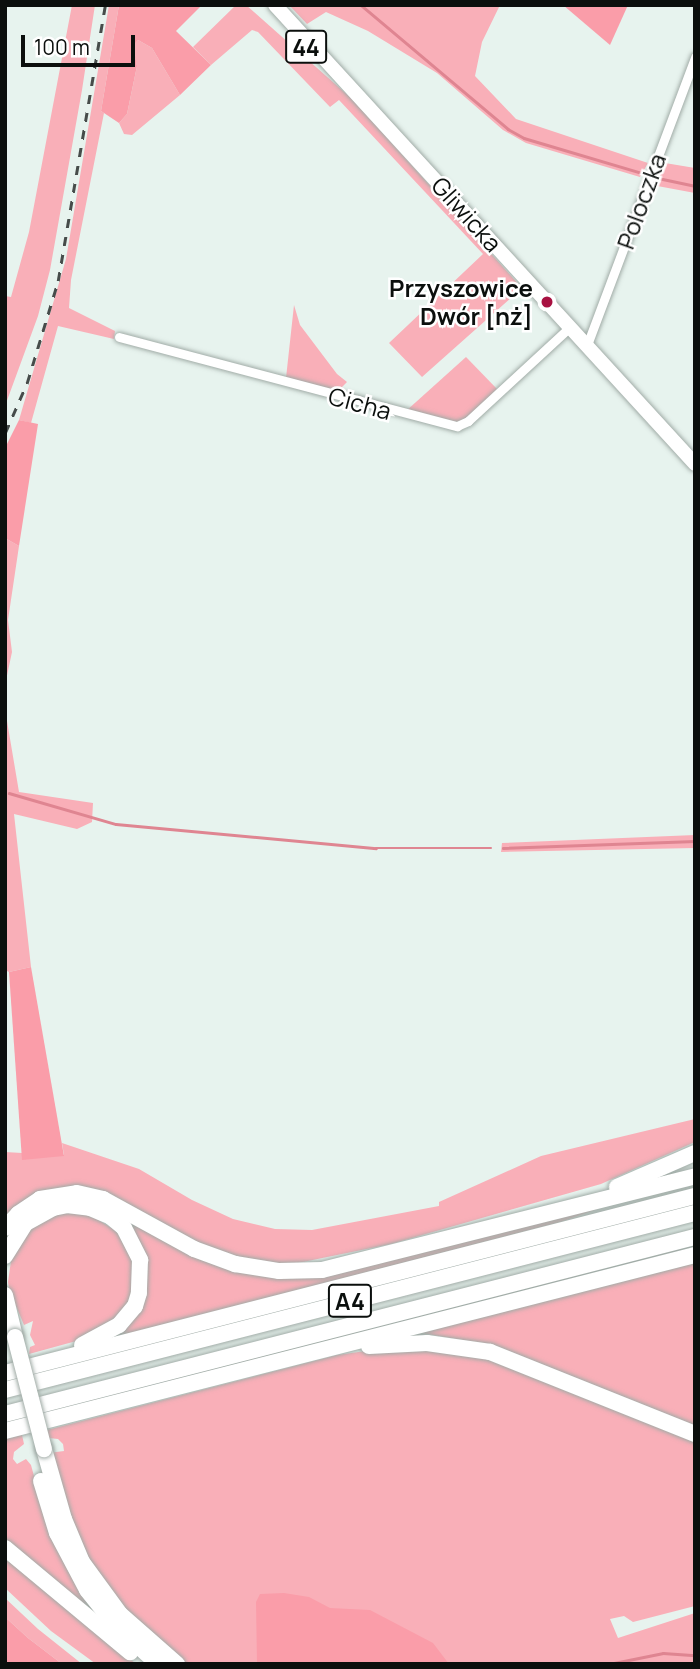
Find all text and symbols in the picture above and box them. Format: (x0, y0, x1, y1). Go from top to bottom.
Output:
scale bar (24, 21, 138, 65)
road number: 44 (285, 28, 327, 66)
text: 100 m (34, 33, 90, 61)
street label: Poloczka (610, 149, 672, 253)
street label: Gliwicka (426, 171, 508, 257)
place label: Przyszowice Dwór [nż] (389, 274, 533, 330)
marker: Przyszowice Dwór [nż] (539, 294, 555, 310)
street label: Cicha (326, 381, 394, 425)
road number: A4 (327, 1282, 373, 1320)

